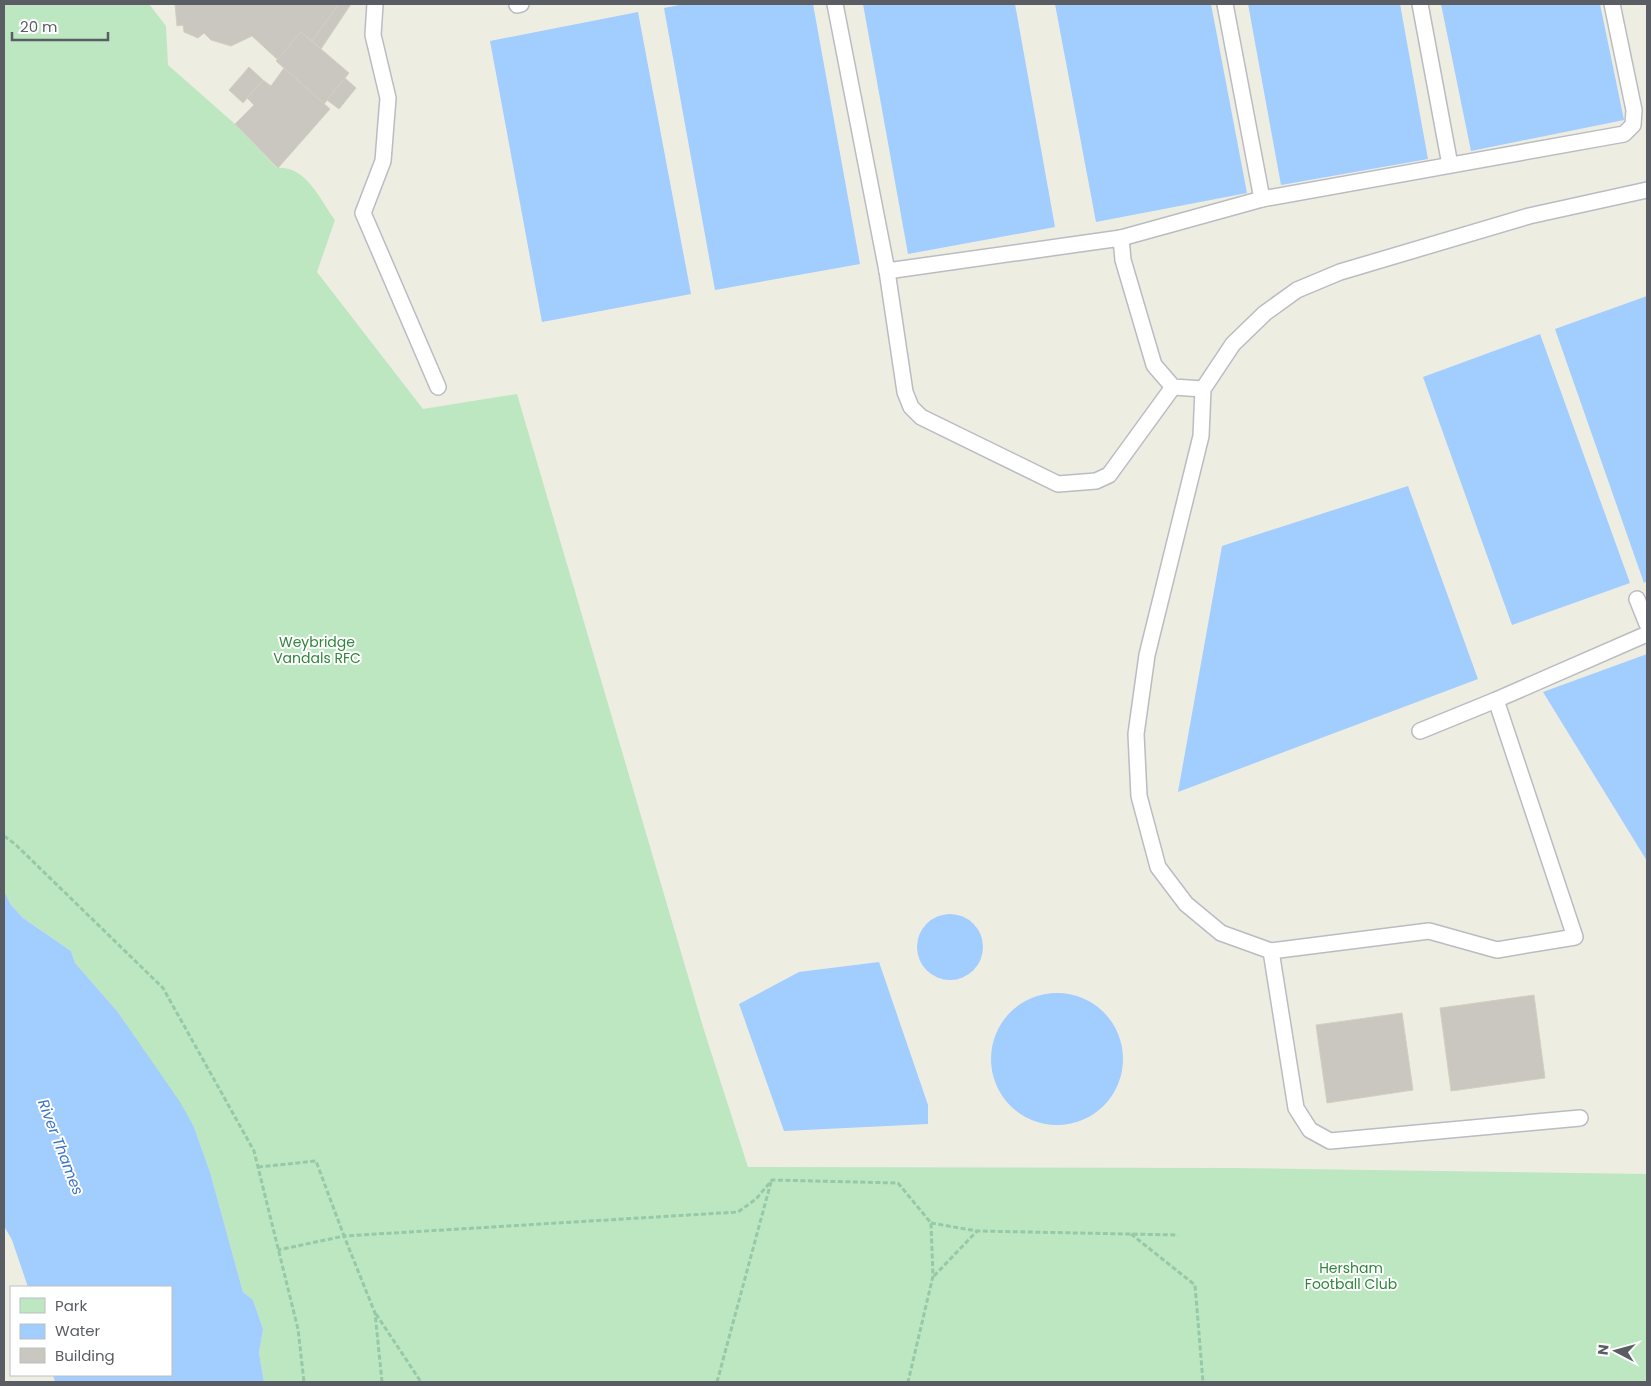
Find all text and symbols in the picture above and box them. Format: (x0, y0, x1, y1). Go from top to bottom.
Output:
scale bar (12, 10, 109, 42)
text: 20 m (20, 16, 58, 37)
park label: Weybridge Vandals RFC (273, 632, 361, 668)
water label: River Thames (33, 1096, 89, 1198)
park label: Hersham Football Club (1305, 1258, 1397, 1294)
legend (10, 1286, 172, 1376)
text: Park (55, 1295, 87, 1316)
text: Water (55, 1320, 101, 1341)
north arrow (1591, 1326, 1641, 1376)
text: N (1593, 1343, 1614, 1356)
text: Building (55, 1345, 115, 1366)

